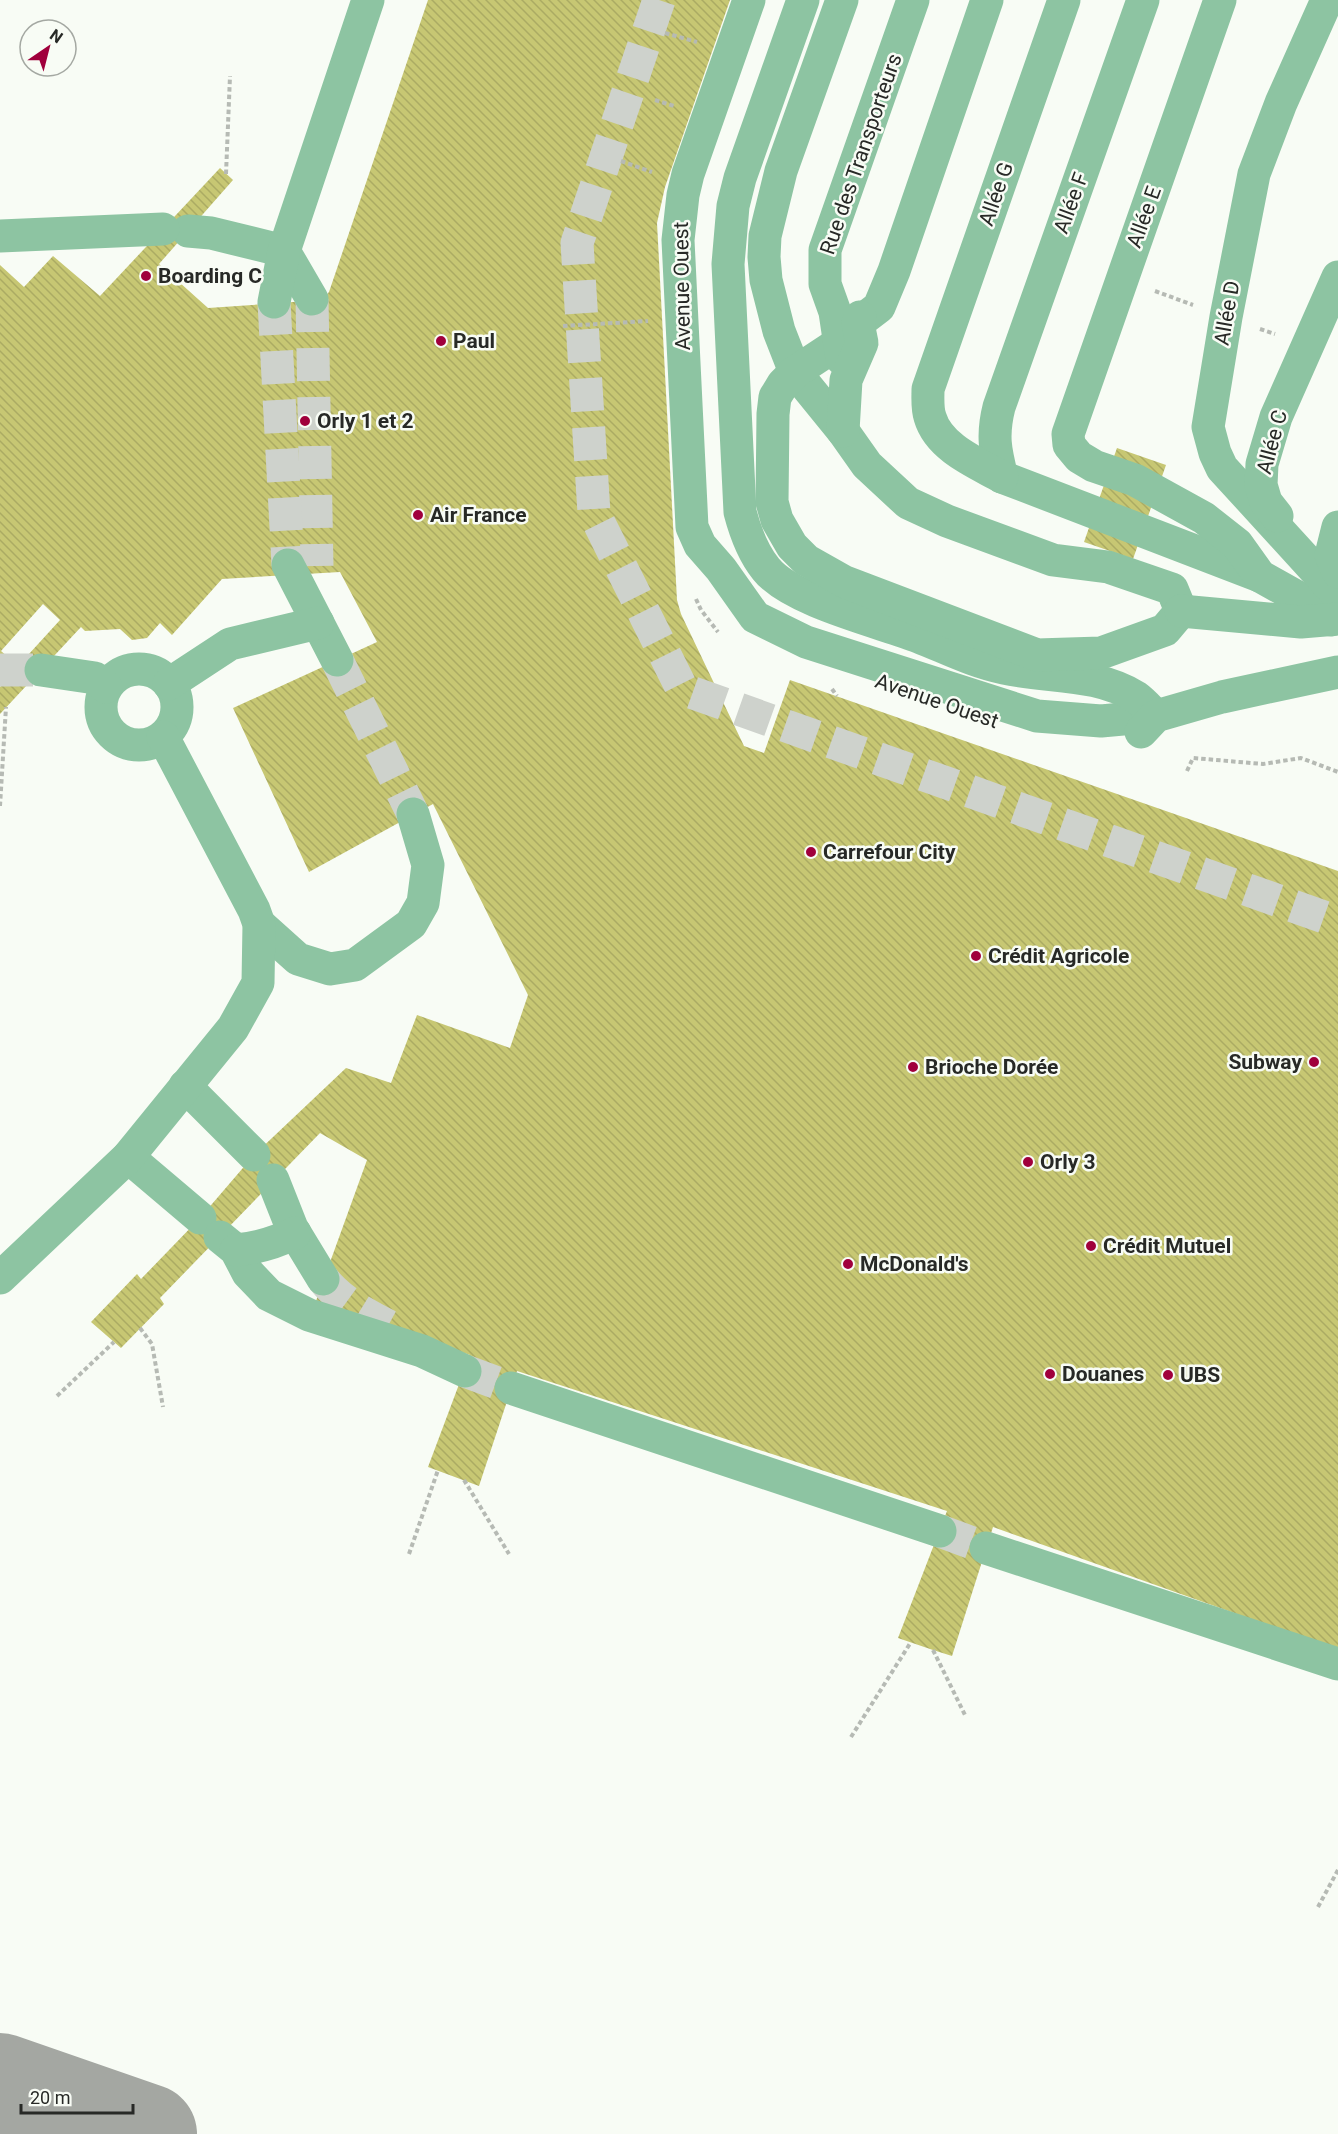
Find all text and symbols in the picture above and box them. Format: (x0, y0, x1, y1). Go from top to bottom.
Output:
north arrow (18, 18, 78, 78)
text: N (46, 25, 66, 47)
street label: Rue des Transporteurs (815, 50, 907, 258)
street label: Allée G (974, 159, 1018, 229)
street label: Allée F (1049, 169, 1093, 237)
street label: Allée E (1122, 183, 1166, 251)
street label: Avenue Ouest (669, 221, 695, 351)
place label: Boarding C (158, 264, 262, 288)
marker: Boarding C (139, 269, 153, 283)
street label: Allée D (1210, 279, 1244, 347)
place label: Paul (453, 329, 495, 353)
marker: Paul (434, 334, 448, 348)
street label: Allée C (1252, 407, 1292, 477)
place label: Orly 1 et 2 (317, 409, 414, 433)
marker: Orly 1 et 2 (298, 414, 312, 428)
place label: Air France (430, 503, 526, 527)
marker: Air France (411, 508, 425, 522)
street label: Avenue Ouest (872, 669, 1002, 733)
place label: Carrefour City (823, 840, 956, 864)
marker: Carrefour City (804, 845, 818, 859)
place label: Crédit Agricole (988, 944, 1129, 968)
marker: Crédit Agricole (969, 949, 983, 963)
place label: Subway (1228, 1050, 1302, 1074)
place label: Brioche Dorée (925, 1055, 1058, 1079)
marker: Subway (1307, 1055, 1321, 1069)
marker: Brioche Dorée (906, 1060, 920, 1074)
place label: Orly 3 (1040, 1150, 1096, 1174)
marker: Orly 3 (1021, 1155, 1035, 1169)
place label: Crédit Mutuel (1103, 1234, 1231, 1258)
marker: Crédit Mutuel (1084, 1239, 1098, 1253)
place label: McDonald's (860, 1252, 969, 1276)
marker: McDonald's (841, 1257, 855, 1271)
place label: Douanes (1062, 1362, 1145, 1386)
place label: UBS (1180, 1363, 1220, 1387)
marker: Douanes (1043, 1367, 1057, 1381)
marker: UBS (1161, 1368, 1175, 1382)
scale bar (21, 2077, 134, 2115)
text: 20 m (30, 2087, 70, 2108)

